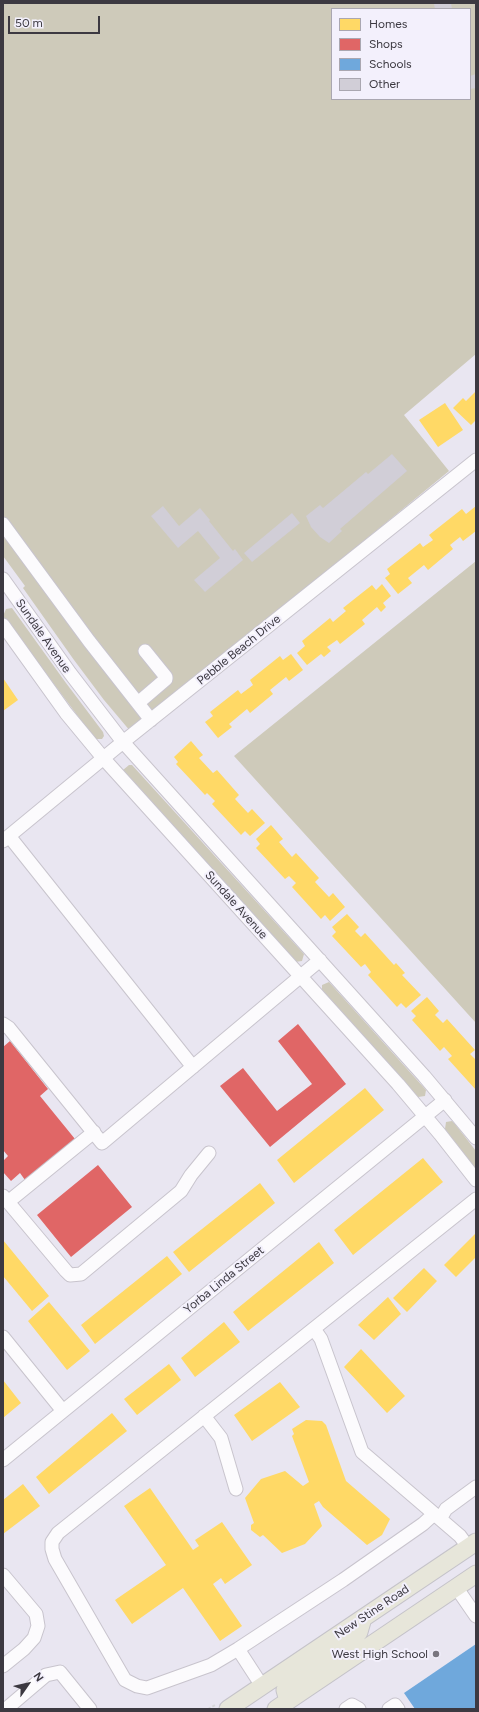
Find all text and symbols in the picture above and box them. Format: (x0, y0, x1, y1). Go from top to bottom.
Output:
scale bar (10, 8, 102, 34)
legend (331, 8, 471, 100)
text: 50 m (15, 16, 43, 30)
text: Homes (369, 17, 407, 31)
text: Shops (369, 37, 403, 51)
text: Schools (369, 57, 412, 71)
text: Other (369, 77, 400, 91)
street label: Sundale Avenue (12, 596, 74, 676)
street label: Pebble Beach Drive (194, 612, 284, 688)
street label: Sundale Avenue (202, 868, 270, 942)
street label: Yorba Linda Street (181, 1243, 267, 1317)
street label: New Stine Road (332, 1582, 412, 1642)
place label: West High School (332, 1647, 428, 1661)
marker: West High School (431, 1649, 441, 1659)
north arrow (8, 1664, 48, 1704)
text: N (31, 1670, 46, 1684)

